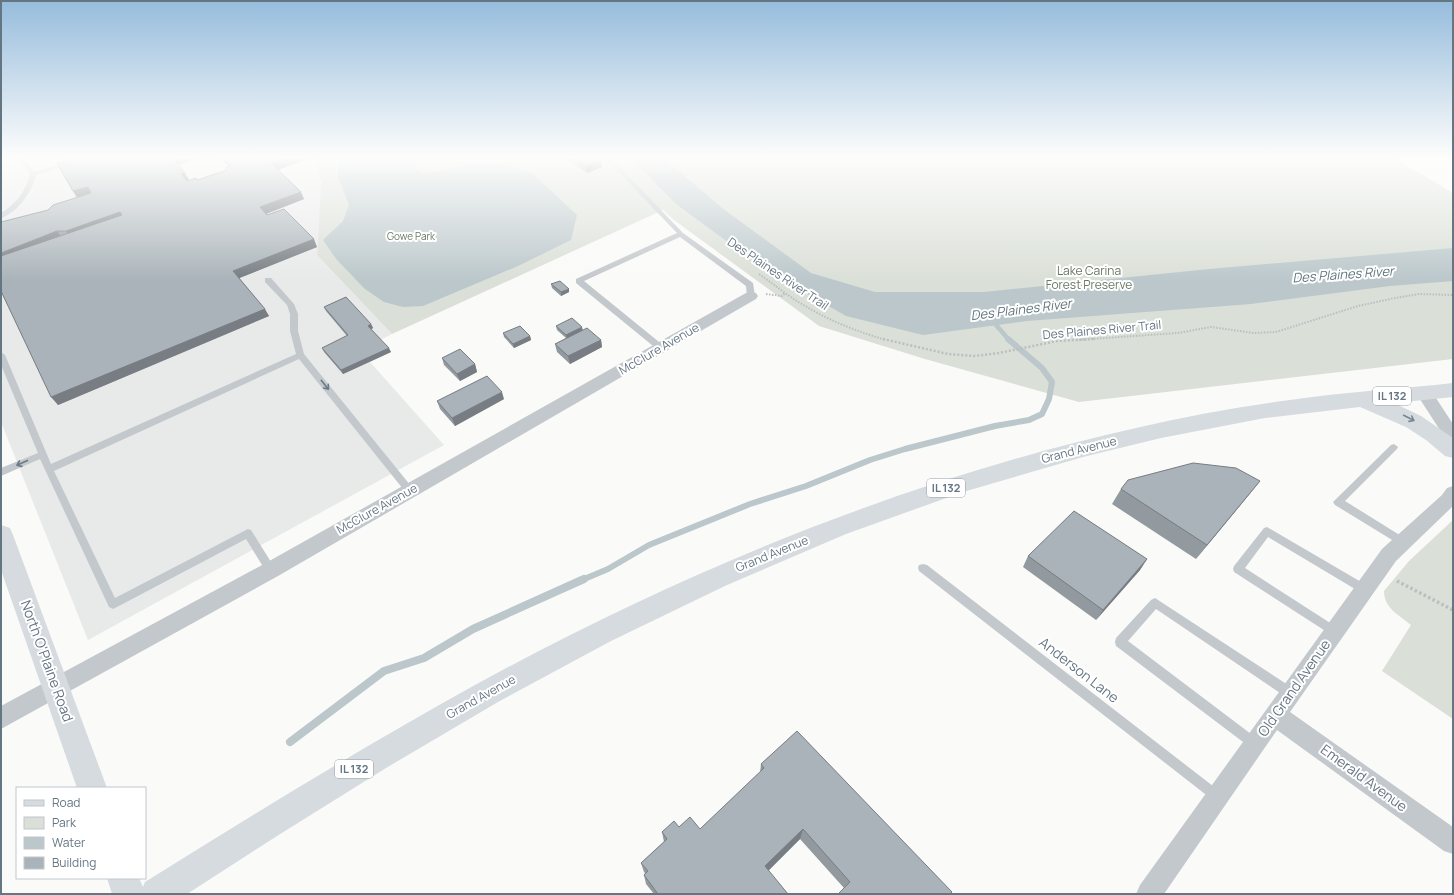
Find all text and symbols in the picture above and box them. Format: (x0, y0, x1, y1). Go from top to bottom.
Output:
park label: Gowe Park (387, 229, 436, 243)
street label: Des Plaines River Trail (724, 233, 832, 314)
water label: Des Plaines River (1292, 261, 1397, 287)
park label: Lake Carina Forest Preserve (1046, 262, 1132, 293)
water label: Des Plaines River (970, 294, 1075, 324)
street label: Des Plaines River Trail (1042, 316, 1162, 343)
street label: McClure Avenue (616, 319, 702, 378)
one-way arrow (320, 380, 329, 391)
road number: IL 132 (1373, 387, 1411, 405)
one-way arrow (1403, 415, 1415, 422)
street label: Grand Avenue (1040, 432, 1118, 467)
one-way arrow (16, 460, 28, 467)
street label: McClure Avenue (333, 479, 420, 538)
road number: IL 132 (927, 479, 965, 497)
street label: Grand Avenue (733, 531, 811, 576)
street label: North O'Plaine Road (17, 597, 78, 724)
street label: Anderson Lane (1035, 632, 1123, 707)
street label: Old Grand Avenue (1253, 635, 1334, 740)
street label: Grand Avenue (443, 670, 519, 723)
street label: Emerald Avenue (1317, 740, 1411, 816)
road number: IL 132 (335, 760, 373, 778)
legend (16, 787, 146, 879)
text: Road (52, 794, 80, 811)
text: Park (52, 814, 77, 831)
text: Water (52, 834, 86, 851)
text: Building (52, 854, 96, 871)

